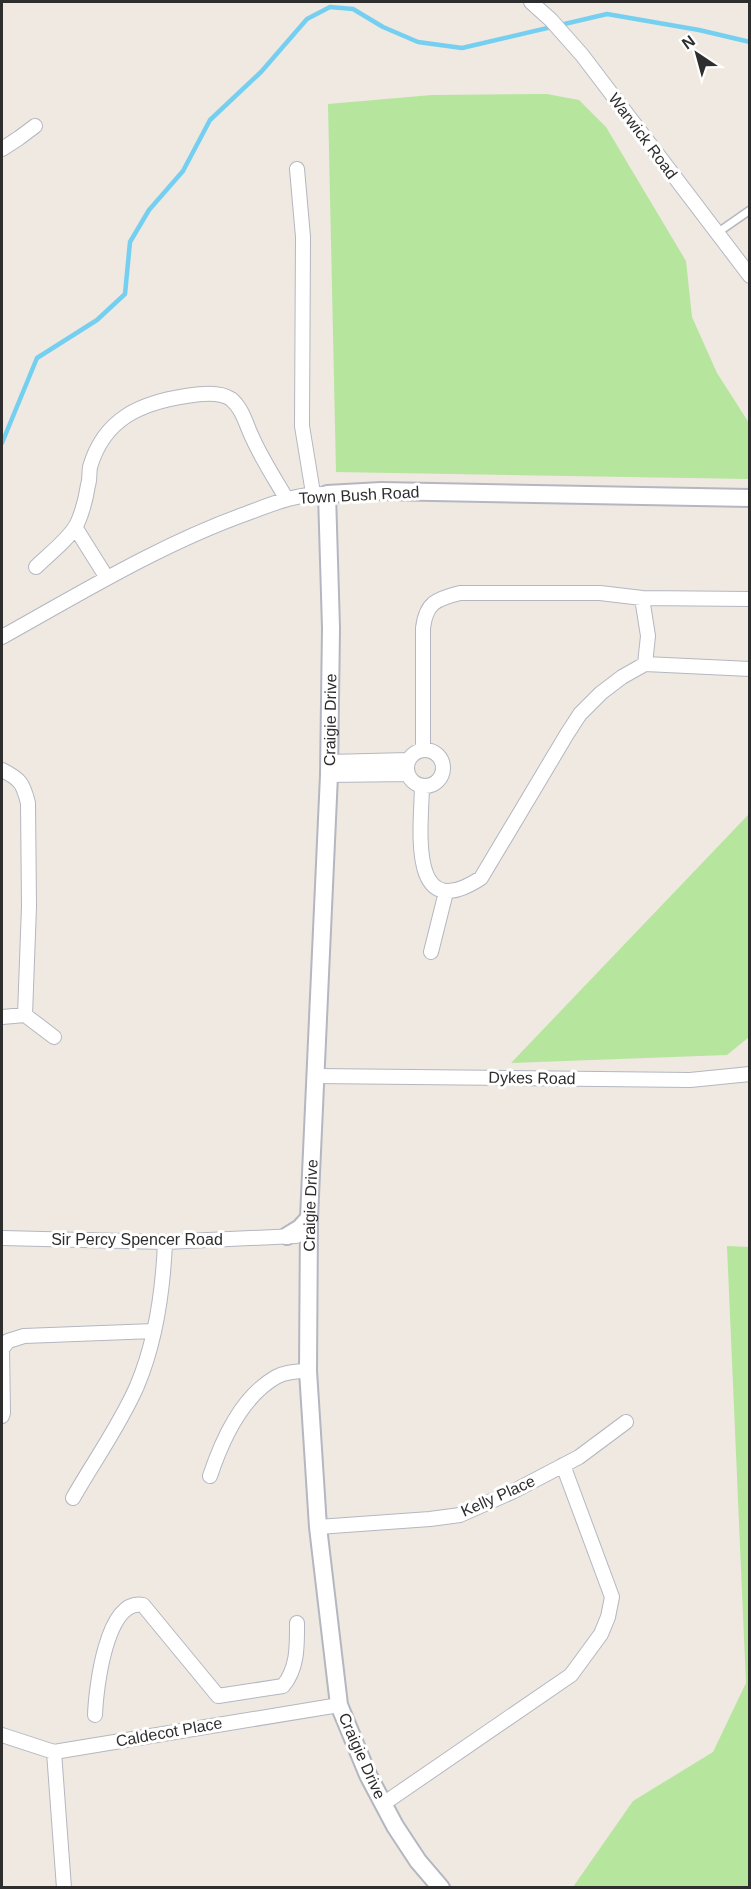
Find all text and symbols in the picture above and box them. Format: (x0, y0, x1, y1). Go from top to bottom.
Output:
north arrow (667, 24, 727, 84)
text: N (679, 32, 698, 53)
street label: Warwick Road (605, 90, 681, 182)
street label: Town Bush Road (298, 483, 420, 507)
street label: Craigie Drive (321, 673, 339, 766)
street label: Dykes Road (488, 1069, 576, 1087)
street label: Craigie Drive (300, 1159, 320, 1252)
street label: Sir Percy Spencer Road (51, 1231, 223, 1248)
street label: Kelly Place (458, 1472, 538, 1520)
street label: Craigie Drive (335, 1710, 389, 1802)
street label: Caldecot Place (115, 1714, 224, 1750)

